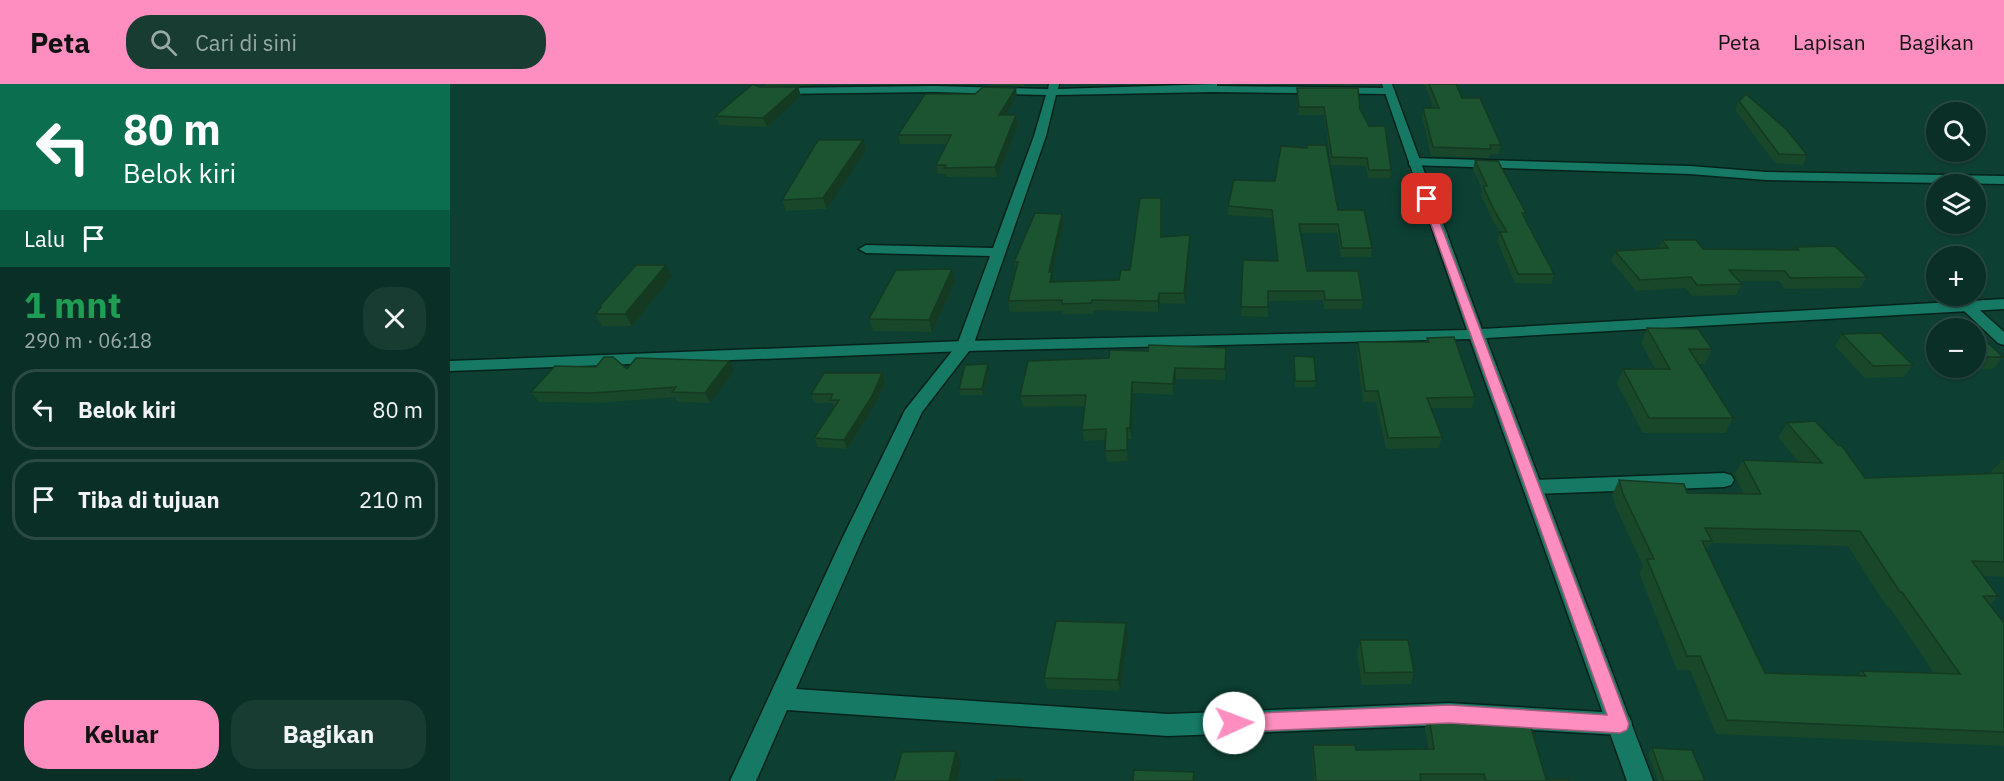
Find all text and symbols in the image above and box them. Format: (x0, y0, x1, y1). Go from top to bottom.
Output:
search box (126, 15, 546, 69)
text: Peta (30, 24, 90, 61)
icon: search (147, 26, 180, 59)
text: Cari di sini (195, 28, 297, 57)
text: Peta (1718, 28, 1760, 56)
text: Lapisan (1793, 28, 1866, 56)
text: Bagikan (1899, 28, 1974, 56)
text: 80 m (123, 102, 221, 157)
map controls (1926, 102, 1986, 378)
button: search (1926, 102, 1986, 162)
icon: left (24, 108, 102, 186)
text: Belok kiri (123, 155, 236, 190)
pin (1401, 173, 1452, 224)
button: layers (1926, 174, 1986, 234)
icon: arrive (1410, 182, 1443, 215)
icon: arrive (77, 222, 110, 255)
text: Lalu (24, 224, 65, 253)
button: + (1926, 246, 1986, 306)
text: 1 mnt (24, 281, 122, 328)
button: close (363, 287, 426, 350)
button: − (1926, 318, 1986, 378)
text: 290 m · 06:18 (24, 327, 152, 354)
icon: left (27, 393, 60, 426)
text: Belok kiri (78, 395, 176, 424)
text: 80 m (372, 395, 423, 424)
icon: arrive (27, 483, 60, 516)
text: Tiba di tujuan (78, 485, 220, 514)
text: 210 m (359, 485, 423, 514)
position arrow (1202, 691, 1266, 755)
button: Keluar (24, 700, 219, 769)
button: Bagikan (231, 700, 426, 769)

